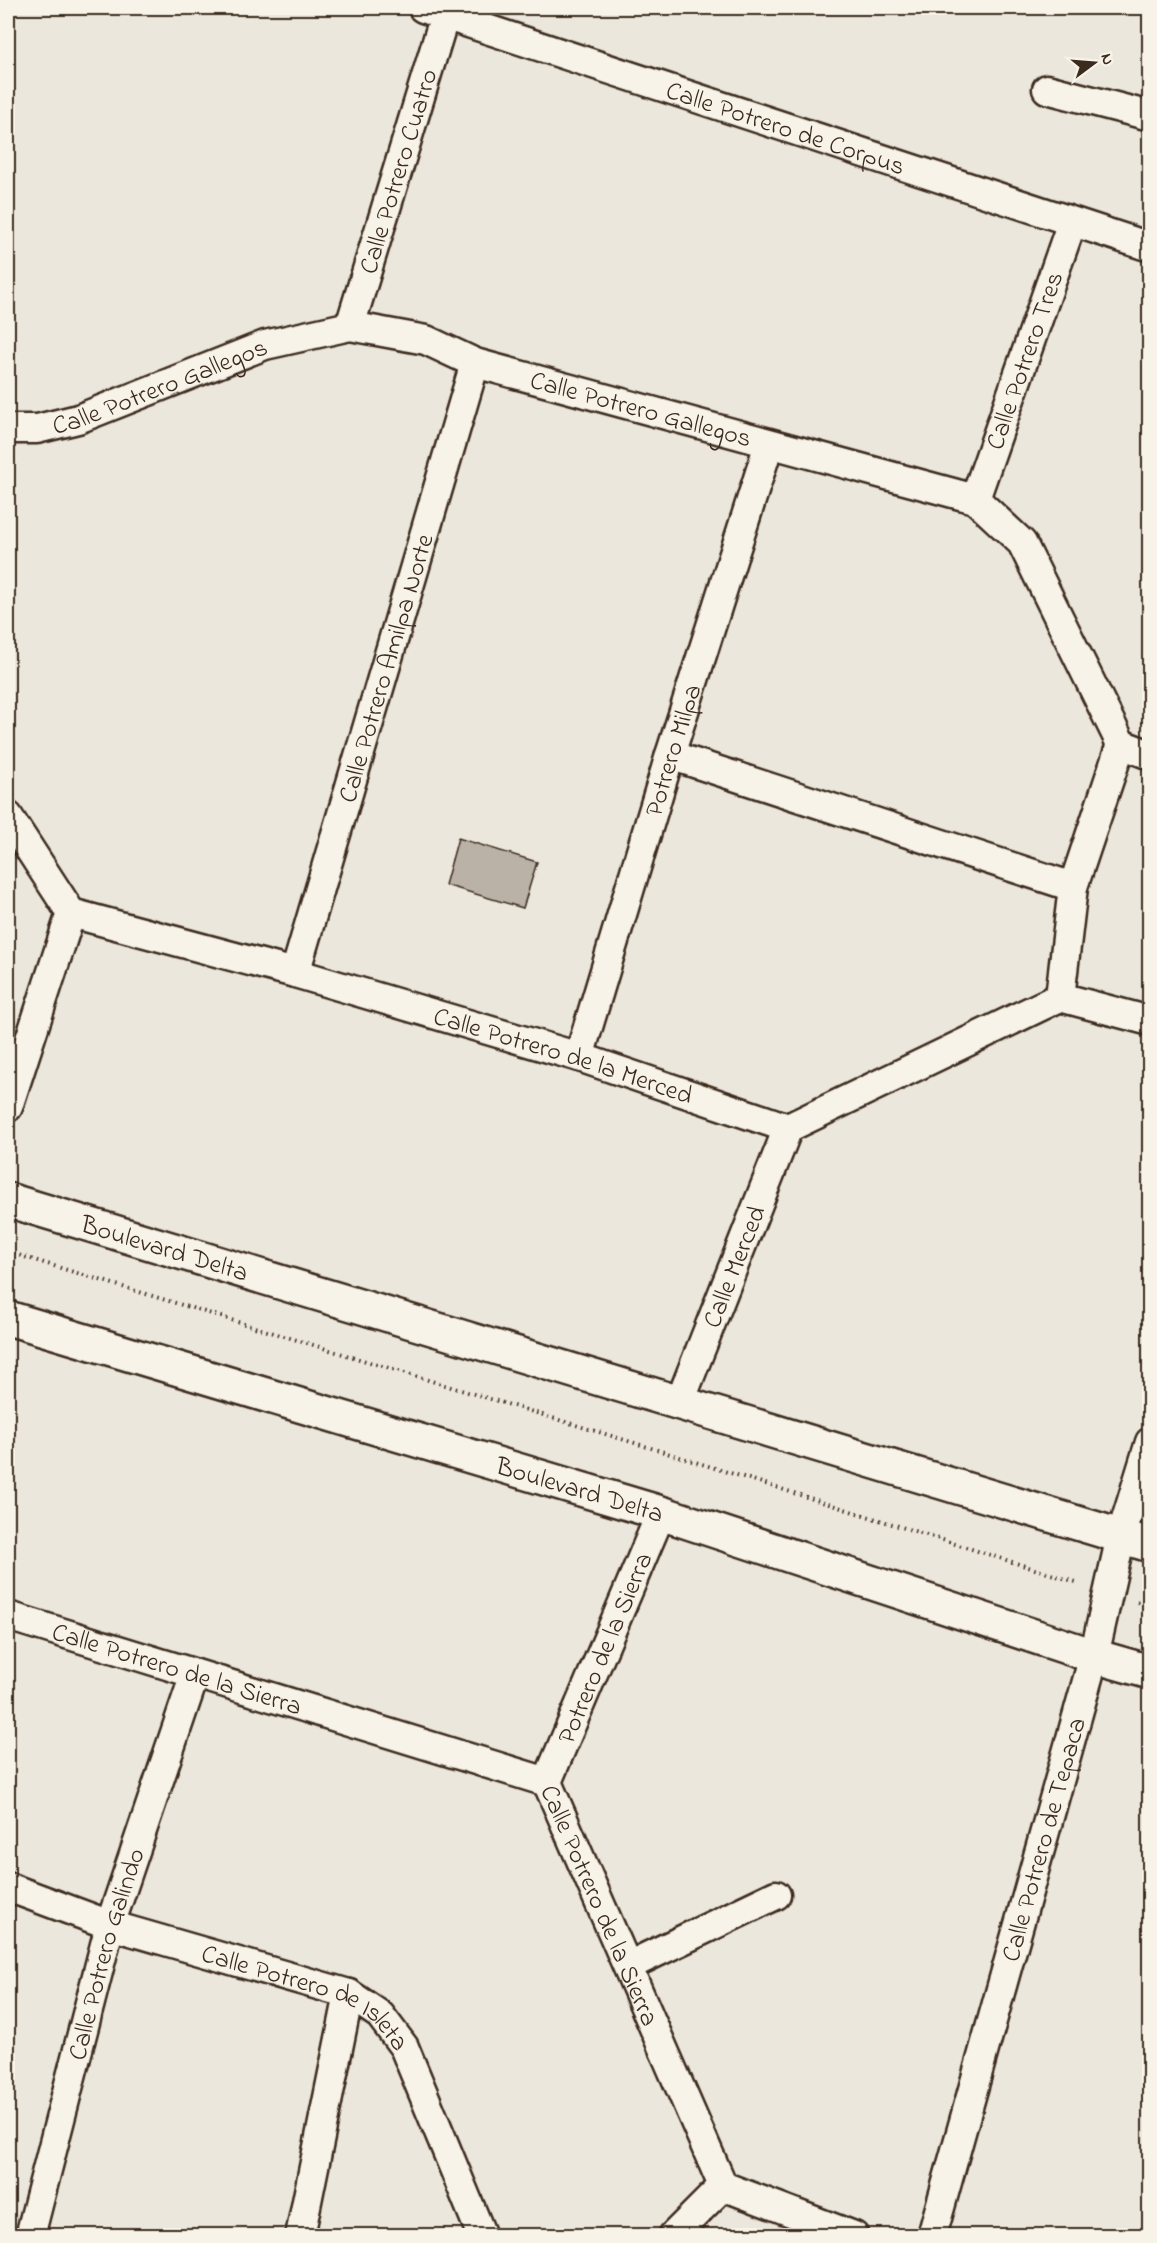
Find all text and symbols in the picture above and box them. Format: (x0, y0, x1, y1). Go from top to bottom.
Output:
north arrow (1064, 33, 1124, 93)
text: N (1093, 51, 1120, 68)
street label: Calle Potrero Cuatro (351, 65, 449, 279)
street label: Calle Potrero de Corpus (660, 73, 909, 187)
street label: Calle Potrero Tres (978, 267, 1075, 456)
street label: Calle Potrero Gallegos (49, 330, 274, 447)
street label: Calle Potrero Gallegos (525, 363, 755, 459)
street label: Calle Potrero Amilpa Norte (330, 530, 446, 808)
street label: Potrero Milpa (637, 680, 713, 821)
street label: Calle Potrero de la Merced (428, 999, 697, 1116)
street label: Calle Merced (695, 1200, 778, 1334)
street label: Boulevard Delta (75, 1207, 252, 1294)
street label: Boulevard Delta (490, 1448, 668, 1535)
street label: Potrero de la Sierra (549, 1547, 664, 1750)
street label: Calle Potrero de la Sierra (47, 1615, 306, 1727)
street label: Calle Potrero de Tepaca (994, 1714, 1098, 1966)
street label: Calle Potrero de la Sierra (528, 1779, 667, 2033)
street label: Calle Potrero Galindo (60, 1844, 157, 2065)
street label: Calle Potrero de Isleta (196, 1936, 417, 2060)

